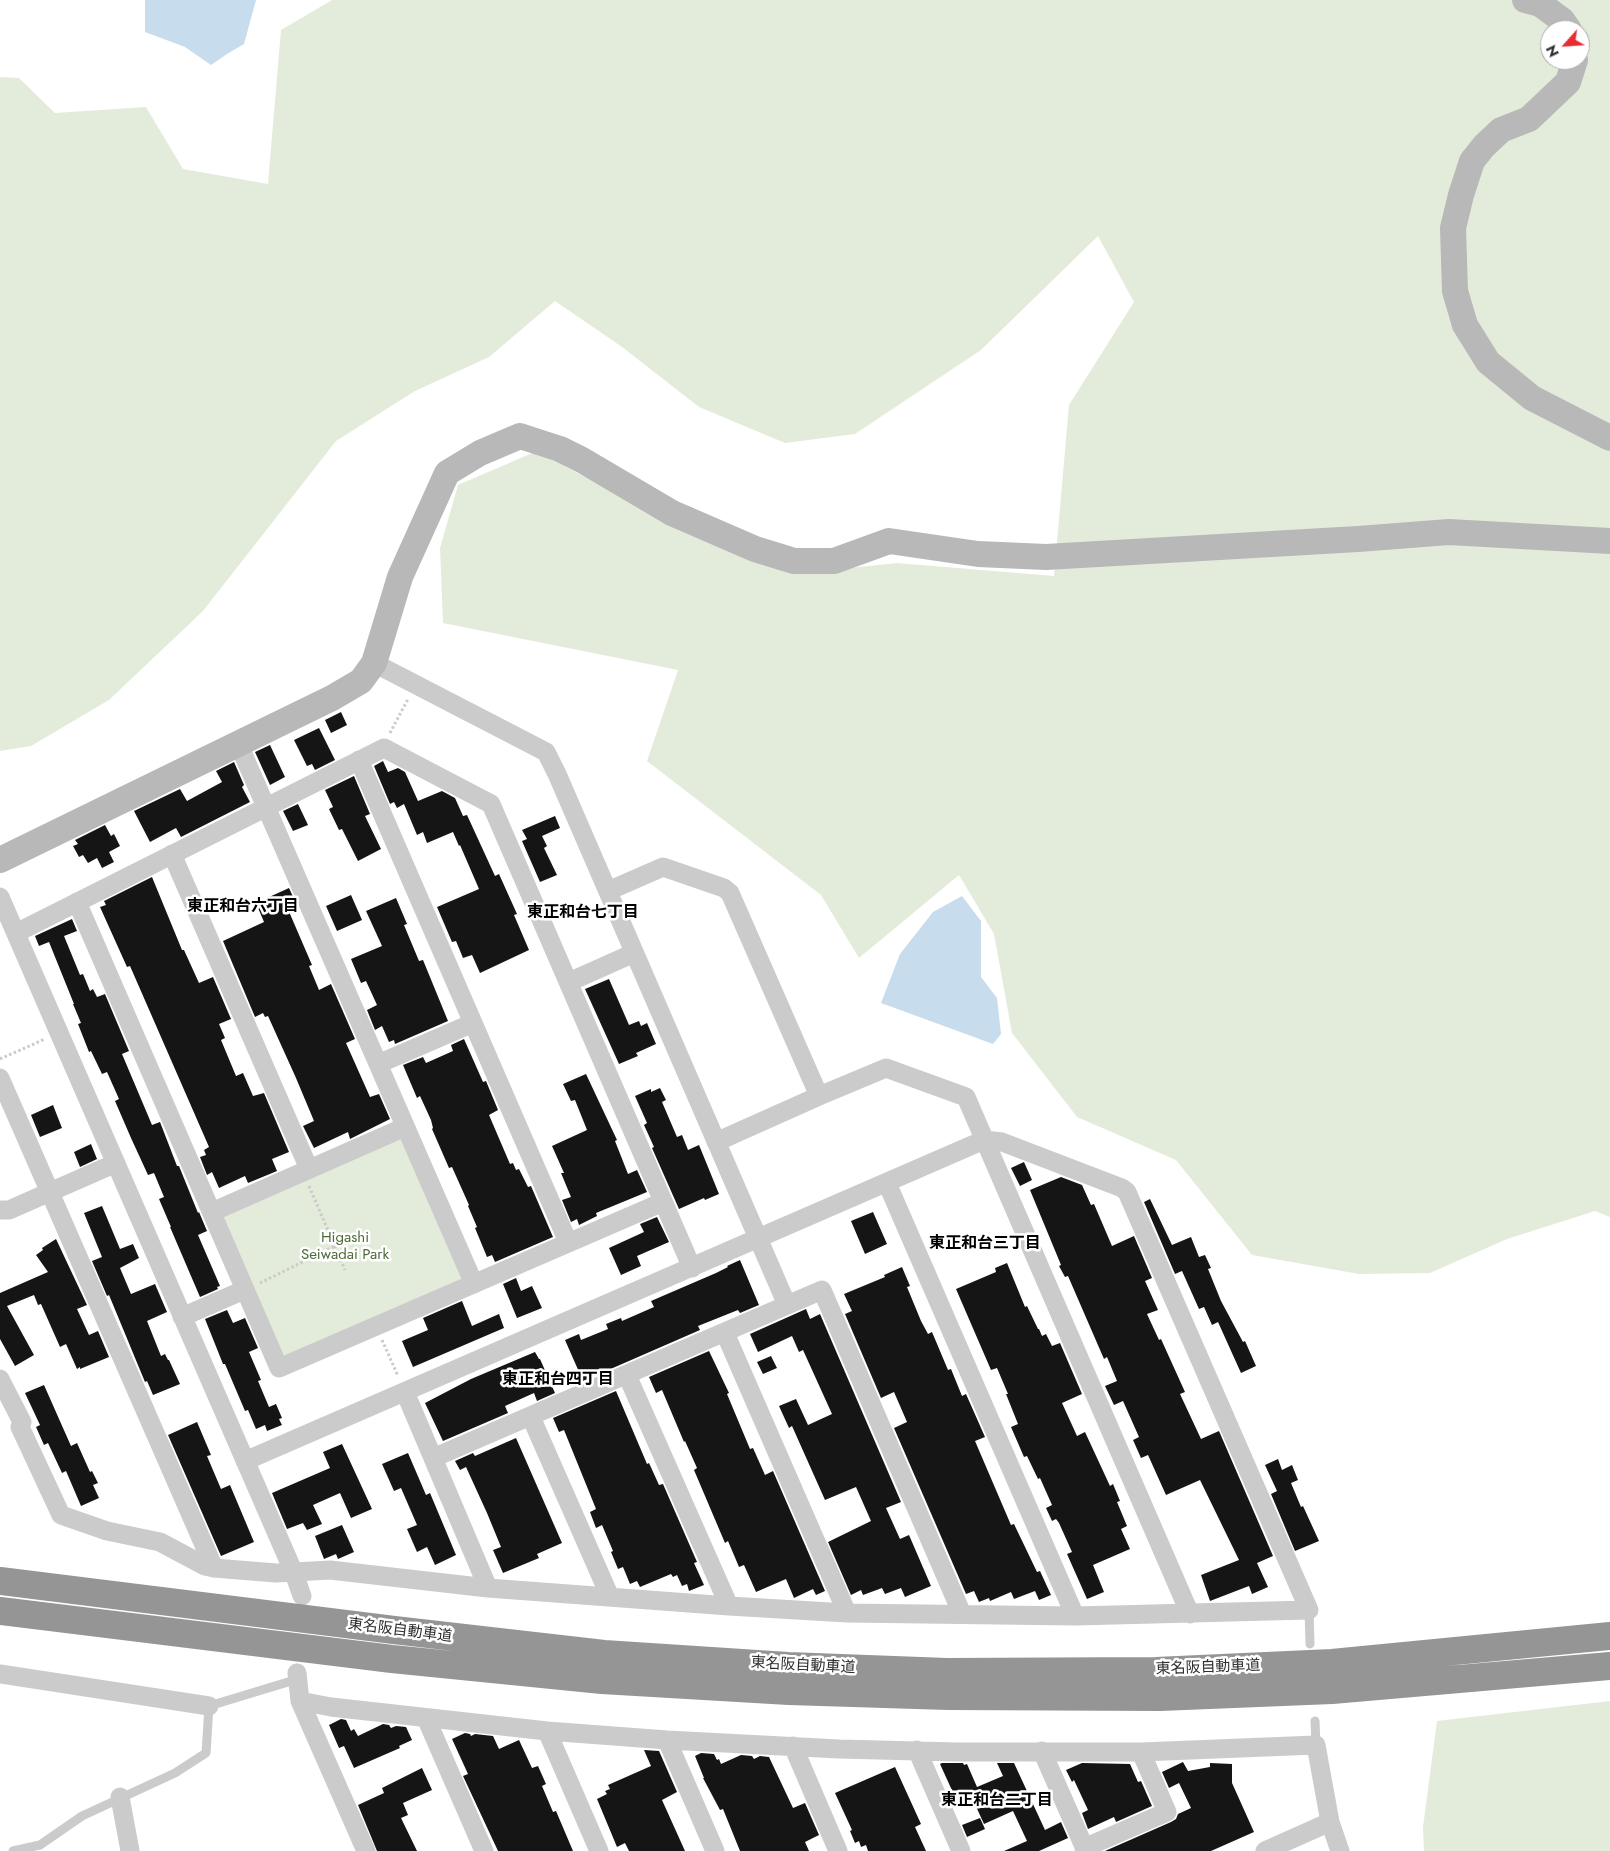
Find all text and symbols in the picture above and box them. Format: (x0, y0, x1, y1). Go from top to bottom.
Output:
north arrow (1540, 20, 1590, 70)
text: N (1541, 42, 1564, 61)
district label: 東正和台六丁目 (187, 897, 299, 917)
district label: 東正和台七丁目 (527, 903, 639, 923)
park label: Higashi Seiwadai Park (301, 1229, 389, 1264)
district label: 東正和台三丁目 (929, 1234, 1041, 1254)
district label: 東正和台四丁目 (502, 1370, 614, 1390)
street label: 東名阪自動車道 (347, 1616, 453, 1646)
street label: 東名阪自動車道 (750, 1654, 856, 1678)
street label: 東名阪自動車道 (1155, 1657, 1261, 1679)
district label: 東正和台二丁目 (941, 1791, 1053, 1811)

